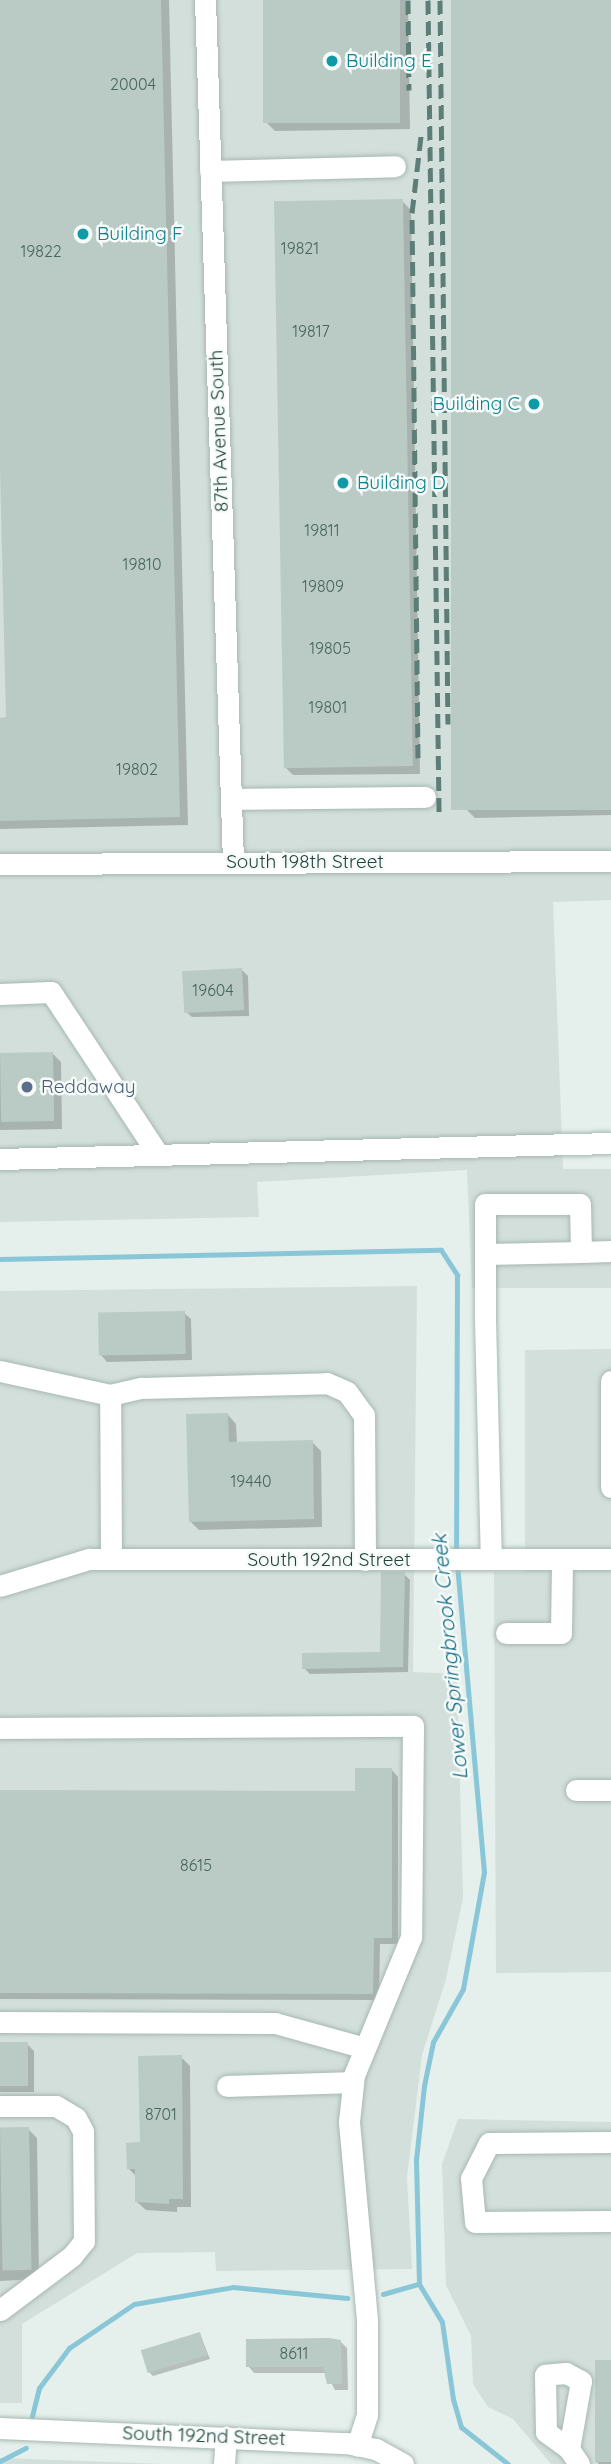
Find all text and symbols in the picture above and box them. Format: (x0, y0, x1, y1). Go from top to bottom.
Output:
place label: Building E (346, 50, 432, 72)
marker: Building E (324, 53, 340, 69)
house number: 20004 (110, 74, 156, 94)
place label: Building F (97, 223, 183, 245)
marker: Building F (75, 226, 91, 242)
house number: 19821 (281, 238, 319, 258)
house number: 19822 (20, 241, 62, 261)
house number: 19817 (292, 321, 330, 341)
street label: 87th Avenue South (205, 350, 233, 512)
place label: Building C (433, 393, 520, 415)
marker: Building C (526, 396, 542, 412)
place label: Building D (357, 472, 446, 494)
marker: Building D (335, 475, 351, 491)
house number: 19811 (304, 520, 340, 540)
house number: 19810 (123, 554, 161, 574)
house number: 19809 (302, 576, 344, 596)
house number: 19805 (309, 638, 351, 658)
house number: 19801 (309, 697, 347, 717)
house number: 19802 (116, 759, 158, 779)
street label: South 198th Street (226, 851, 384, 873)
house number: 19604 (192, 980, 234, 1000)
place label: Reddaway (41, 1076, 135, 1098)
marker: Reddaway (19, 1079, 35, 1095)
house number: 19440 (230, 1471, 272, 1491)
water label: Lower Springbrook Creek (426, 1533, 472, 1781)
street label: South 192nd Street (247, 1549, 411, 1571)
house number: 8615 (180, 1855, 212, 1875)
house number: 8701 (145, 2104, 177, 2124)
house number: 8611 (279, 2343, 309, 2363)
street label: South 192nd Street (122, 2422, 286, 2450)

